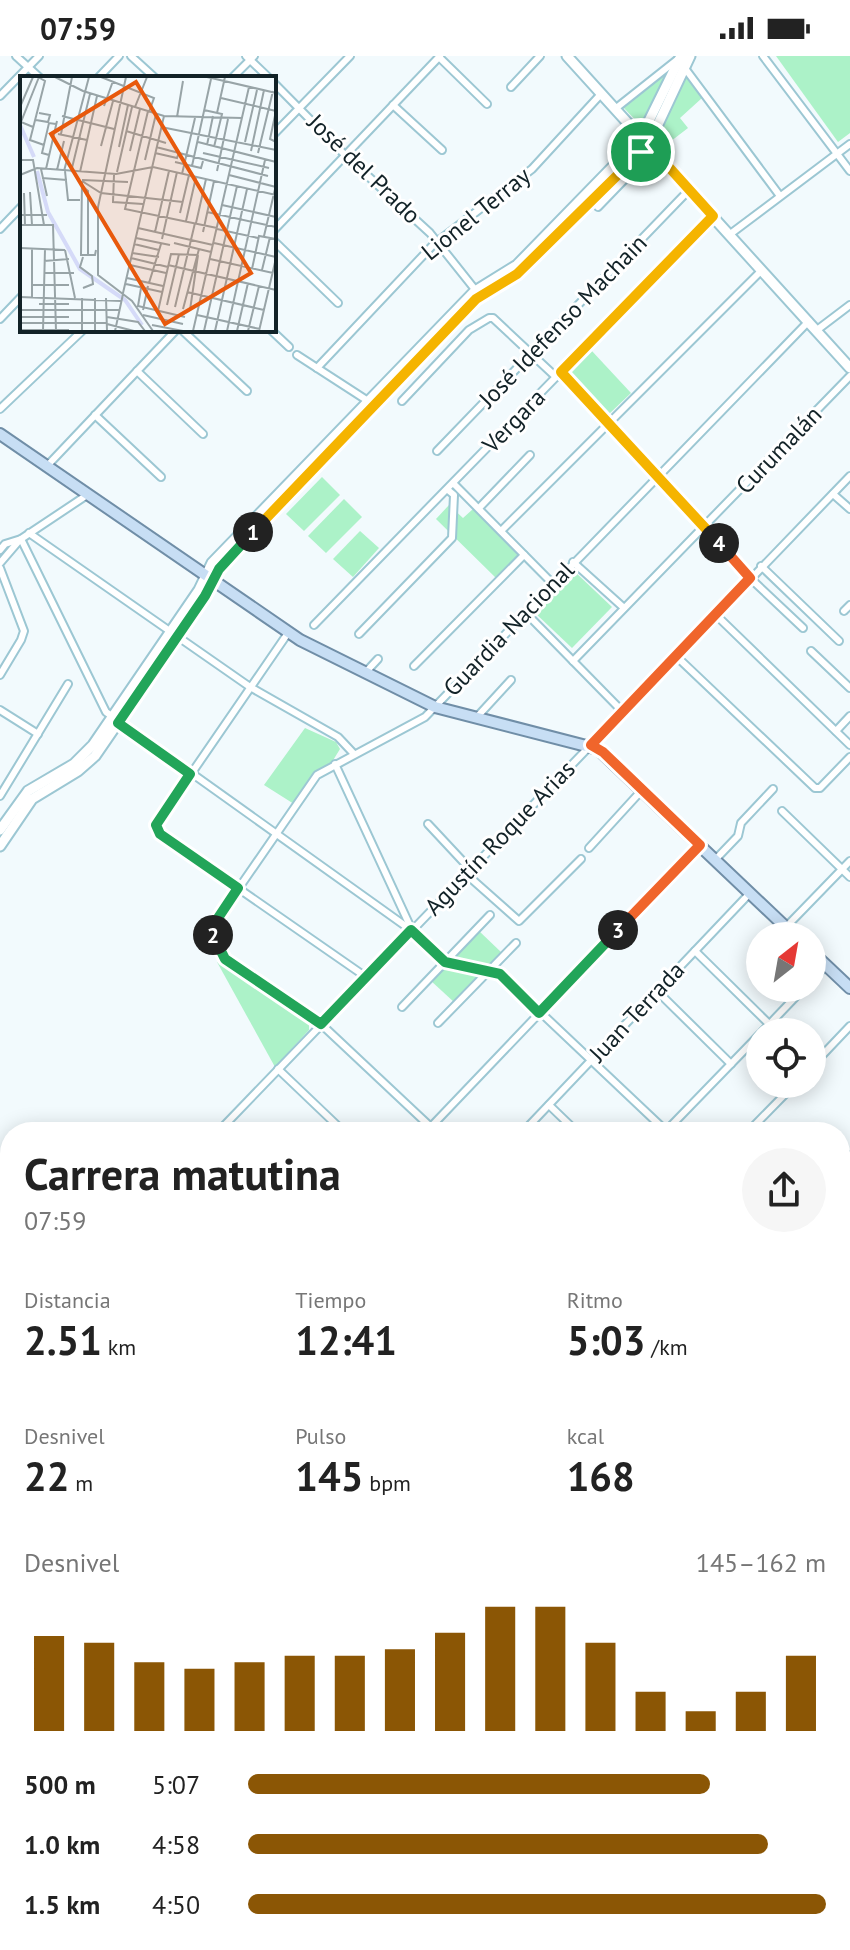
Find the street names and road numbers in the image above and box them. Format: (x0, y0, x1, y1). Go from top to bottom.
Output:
street label: José del Prado (301, 106, 427, 230)
street label: Lionel Terray (415, 160, 537, 267)
street label: José Idefenso Machain (471, 228, 653, 415)
street label: Vergara (475, 382, 552, 460)
street label: Curumalán (729, 399, 828, 500)
street label: Guardia Nacional (437, 555, 581, 703)
street label: Agustín Roque Arias (418, 753, 582, 922)
street label: Juan Terrada (582, 955, 691, 1069)

